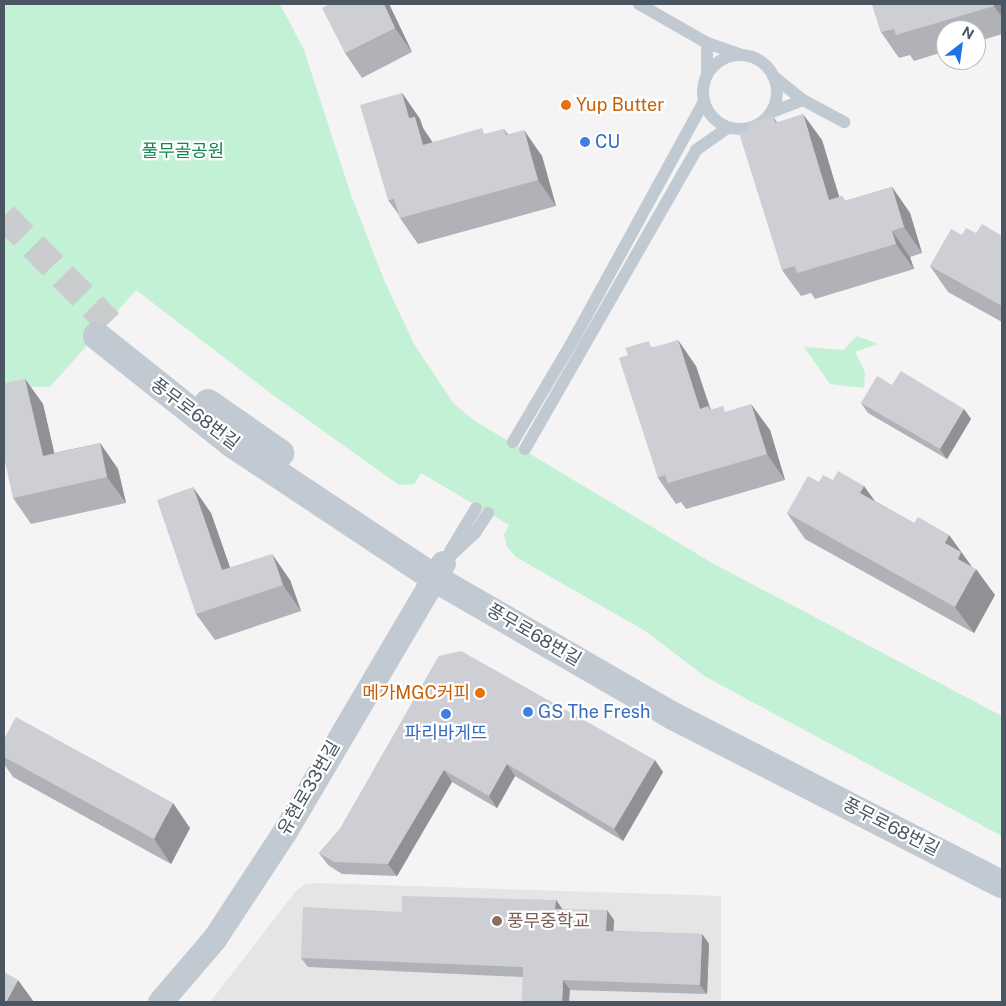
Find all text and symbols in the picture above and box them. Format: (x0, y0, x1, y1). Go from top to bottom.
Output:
north arrow (936, 20, 986, 70)
text: N (959, 23, 977, 43)
place label: Yup Butter (576, 94, 664, 116)
marker: Yup Butter (560, 99, 572, 111)
place label: CU (595, 131, 620, 153)
marker: CU (579, 136, 591, 148)
park label: 풀무골공원 (142, 140, 224, 162)
street label: 풍무로68번길 (146, 374, 244, 454)
street label: 풍무로68번길 (483, 599, 585, 671)
place label: 메가MGC커피 (362, 682, 470, 704)
marker: 메가MGC커피 (474, 687, 486, 699)
place label: GS The Fresh (538, 701, 650, 723)
marker: GS The Fresh (522, 706, 534, 718)
marker: 파리바게뜨 (440, 708, 452, 720)
place label: 파리바게뜨 (405, 722, 487, 744)
street label: 유현로33번길 (273, 737, 345, 839)
street label: 풍무로68번길 (839, 793, 943, 861)
place label: 풍무중학교 (507, 910, 590, 932)
marker: 풍무중학교 (491, 915, 503, 927)

